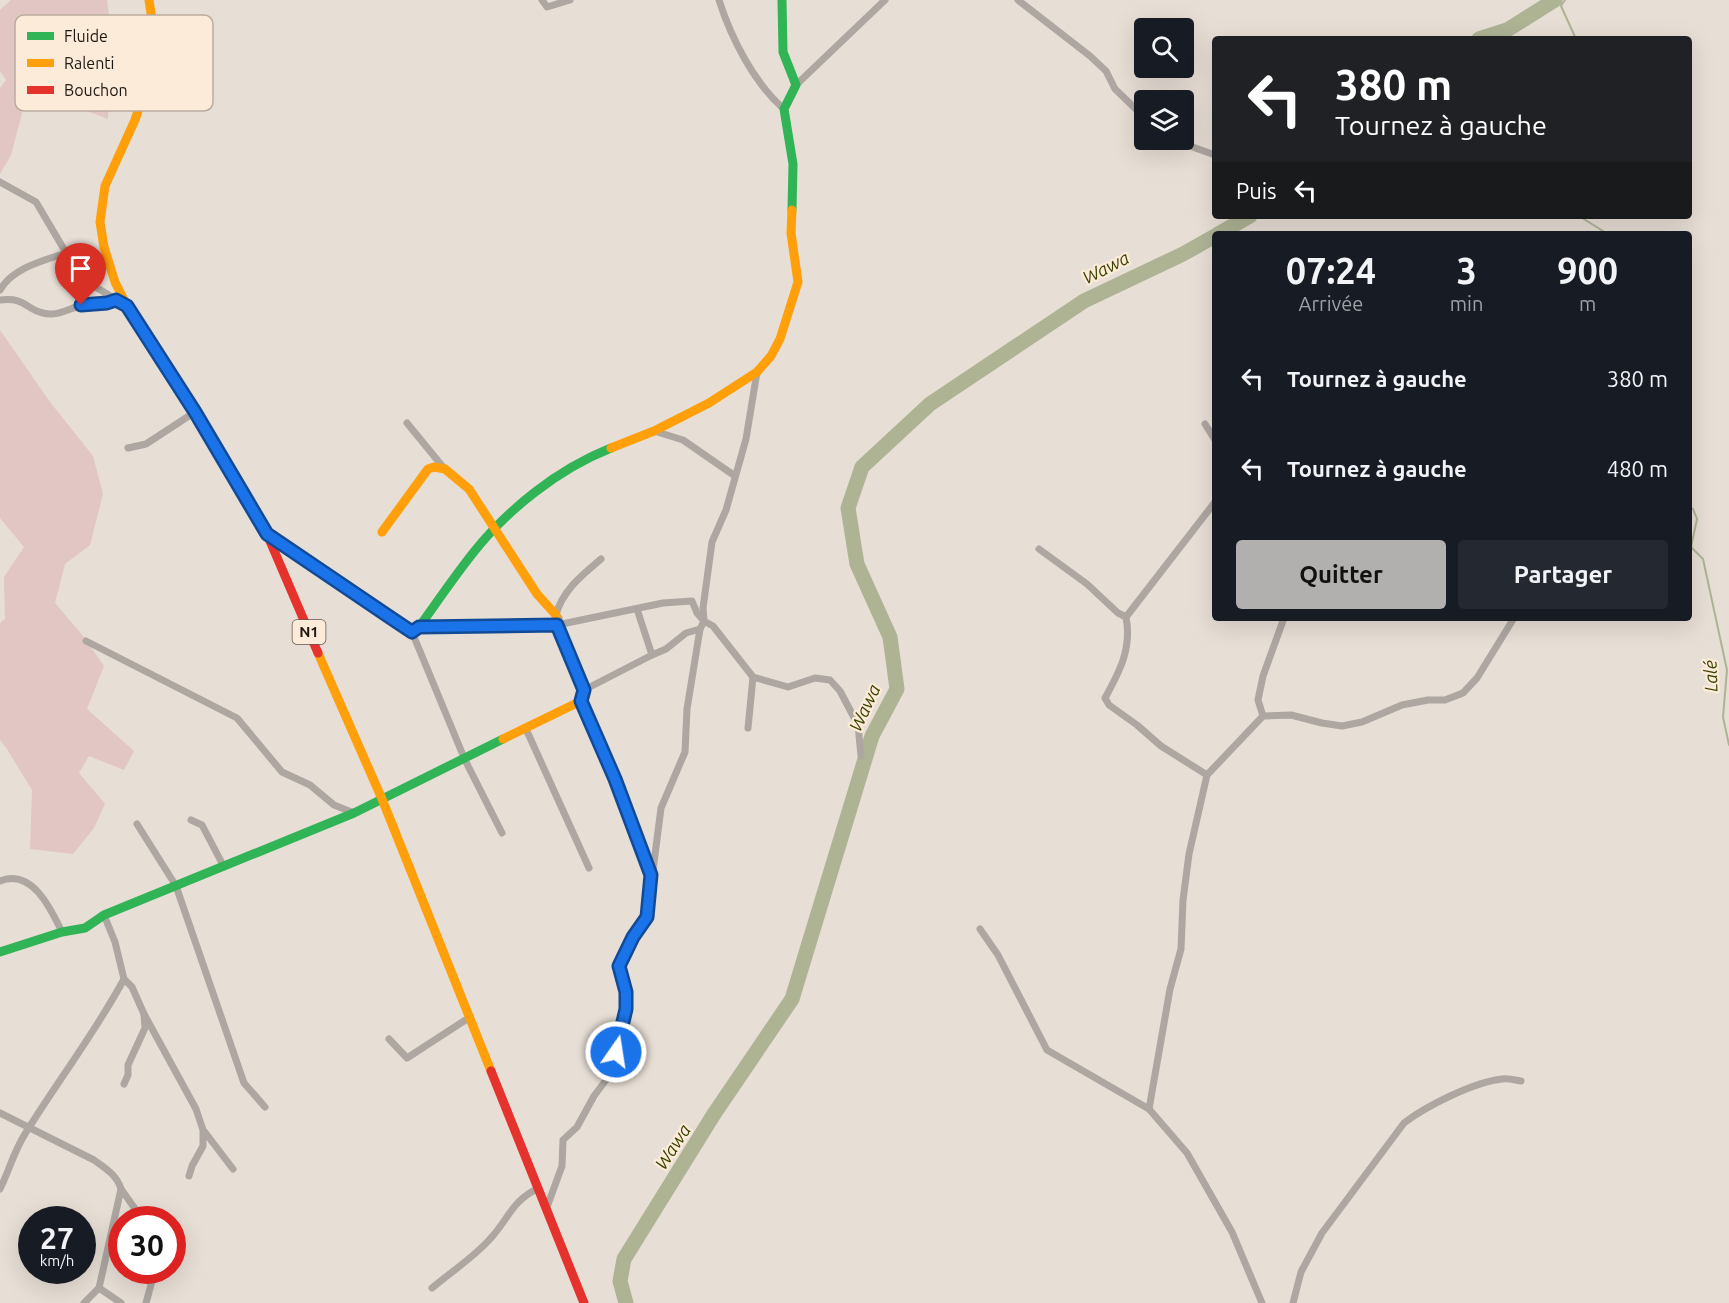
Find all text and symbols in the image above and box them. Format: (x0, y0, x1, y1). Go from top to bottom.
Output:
legend (15, 15, 213, 111)
map controls (1134, 18, 1194, 150)
button: search (1134, 18, 1194, 78)
text: Fluide (64, 27, 108, 45)
text: Ralenti (64, 54, 115, 72)
icon: left (1236, 60, 1314, 138)
text: 380 m (1335, 61, 1452, 108)
text: Bouchon (64, 81, 128, 99)
button: layers (1134, 90, 1194, 150)
text: Tournez à gauche (1335, 110, 1547, 140)
icon: left (1289, 174, 1322, 207)
text: Puis (1236, 178, 1277, 203)
pin (55, 243, 106, 305)
water label: Wawa (1079, 247, 1132, 287)
text: 07:24 (1286, 250, 1376, 291)
text: 3 (1456, 250, 1477, 291)
text: 900 (1557, 250, 1618, 291)
icon: arrive (64, 252, 97, 285)
text: Arrivée (1299, 292, 1363, 315)
text: min (1450, 292, 1483, 315)
text: m (1579, 292, 1596, 315)
icon: left (1236, 362, 1269, 395)
text: Tournez à gauche (1287, 366, 1467, 391)
text: 380 m (1607, 366, 1668, 391)
icon: left (1236, 452, 1269, 485)
text: Tournez à gauche (1287, 456, 1467, 481)
text: 480 m (1607, 456, 1668, 481)
button: Quitter (1236, 540, 1446, 609)
button: Partager (1458, 540, 1668, 609)
road number: N1 (292, 620, 326, 644)
water label: Lalé (1699, 660, 1721, 692)
water label: Wawa (845, 681, 884, 734)
position arrow (584, 1020, 648, 1084)
water label: Wawa (650, 1120, 694, 1173)
speed limit sign: 30 (108, 1206, 186, 1284)
text: 27 (40, 1221, 74, 1255)
text: km/h (40, 1252, 74, 1269)

